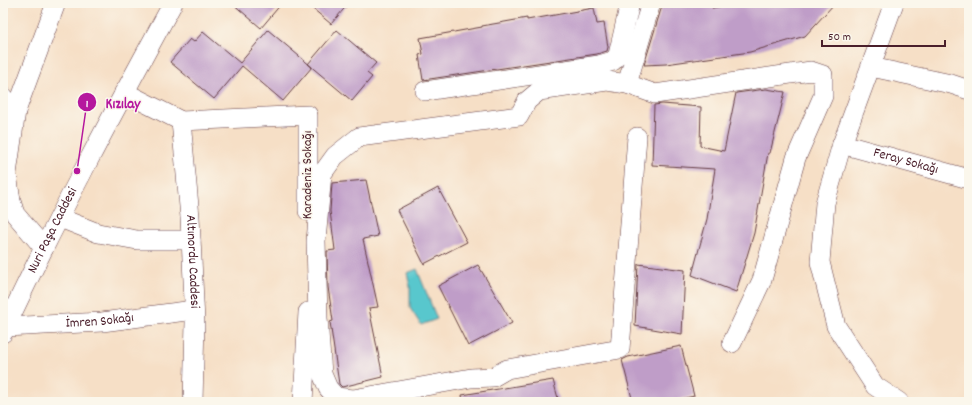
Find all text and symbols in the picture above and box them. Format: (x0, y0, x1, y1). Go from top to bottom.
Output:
scale bar (822, 22, 945, 48)
text: 50 m (828, 29, 851, 46)
callout: Kızılay (77, 89, 148, 116)
text: Kızılay (106, 94, 141, 116)
text: 1 (86, 96, 89, 113)
street label: Karadeniz Sokağı (298, 131, 318, 219)
street label: Feray Sokağı (871, 143, 940, 180)
street label: Nuri Paşa Caddesi (23, 184, 83, 277)
street label: Altınordu Caddesi (180, 214, 204, 309)
street label: İmren Sokağı (65, 308, 135, 334)

